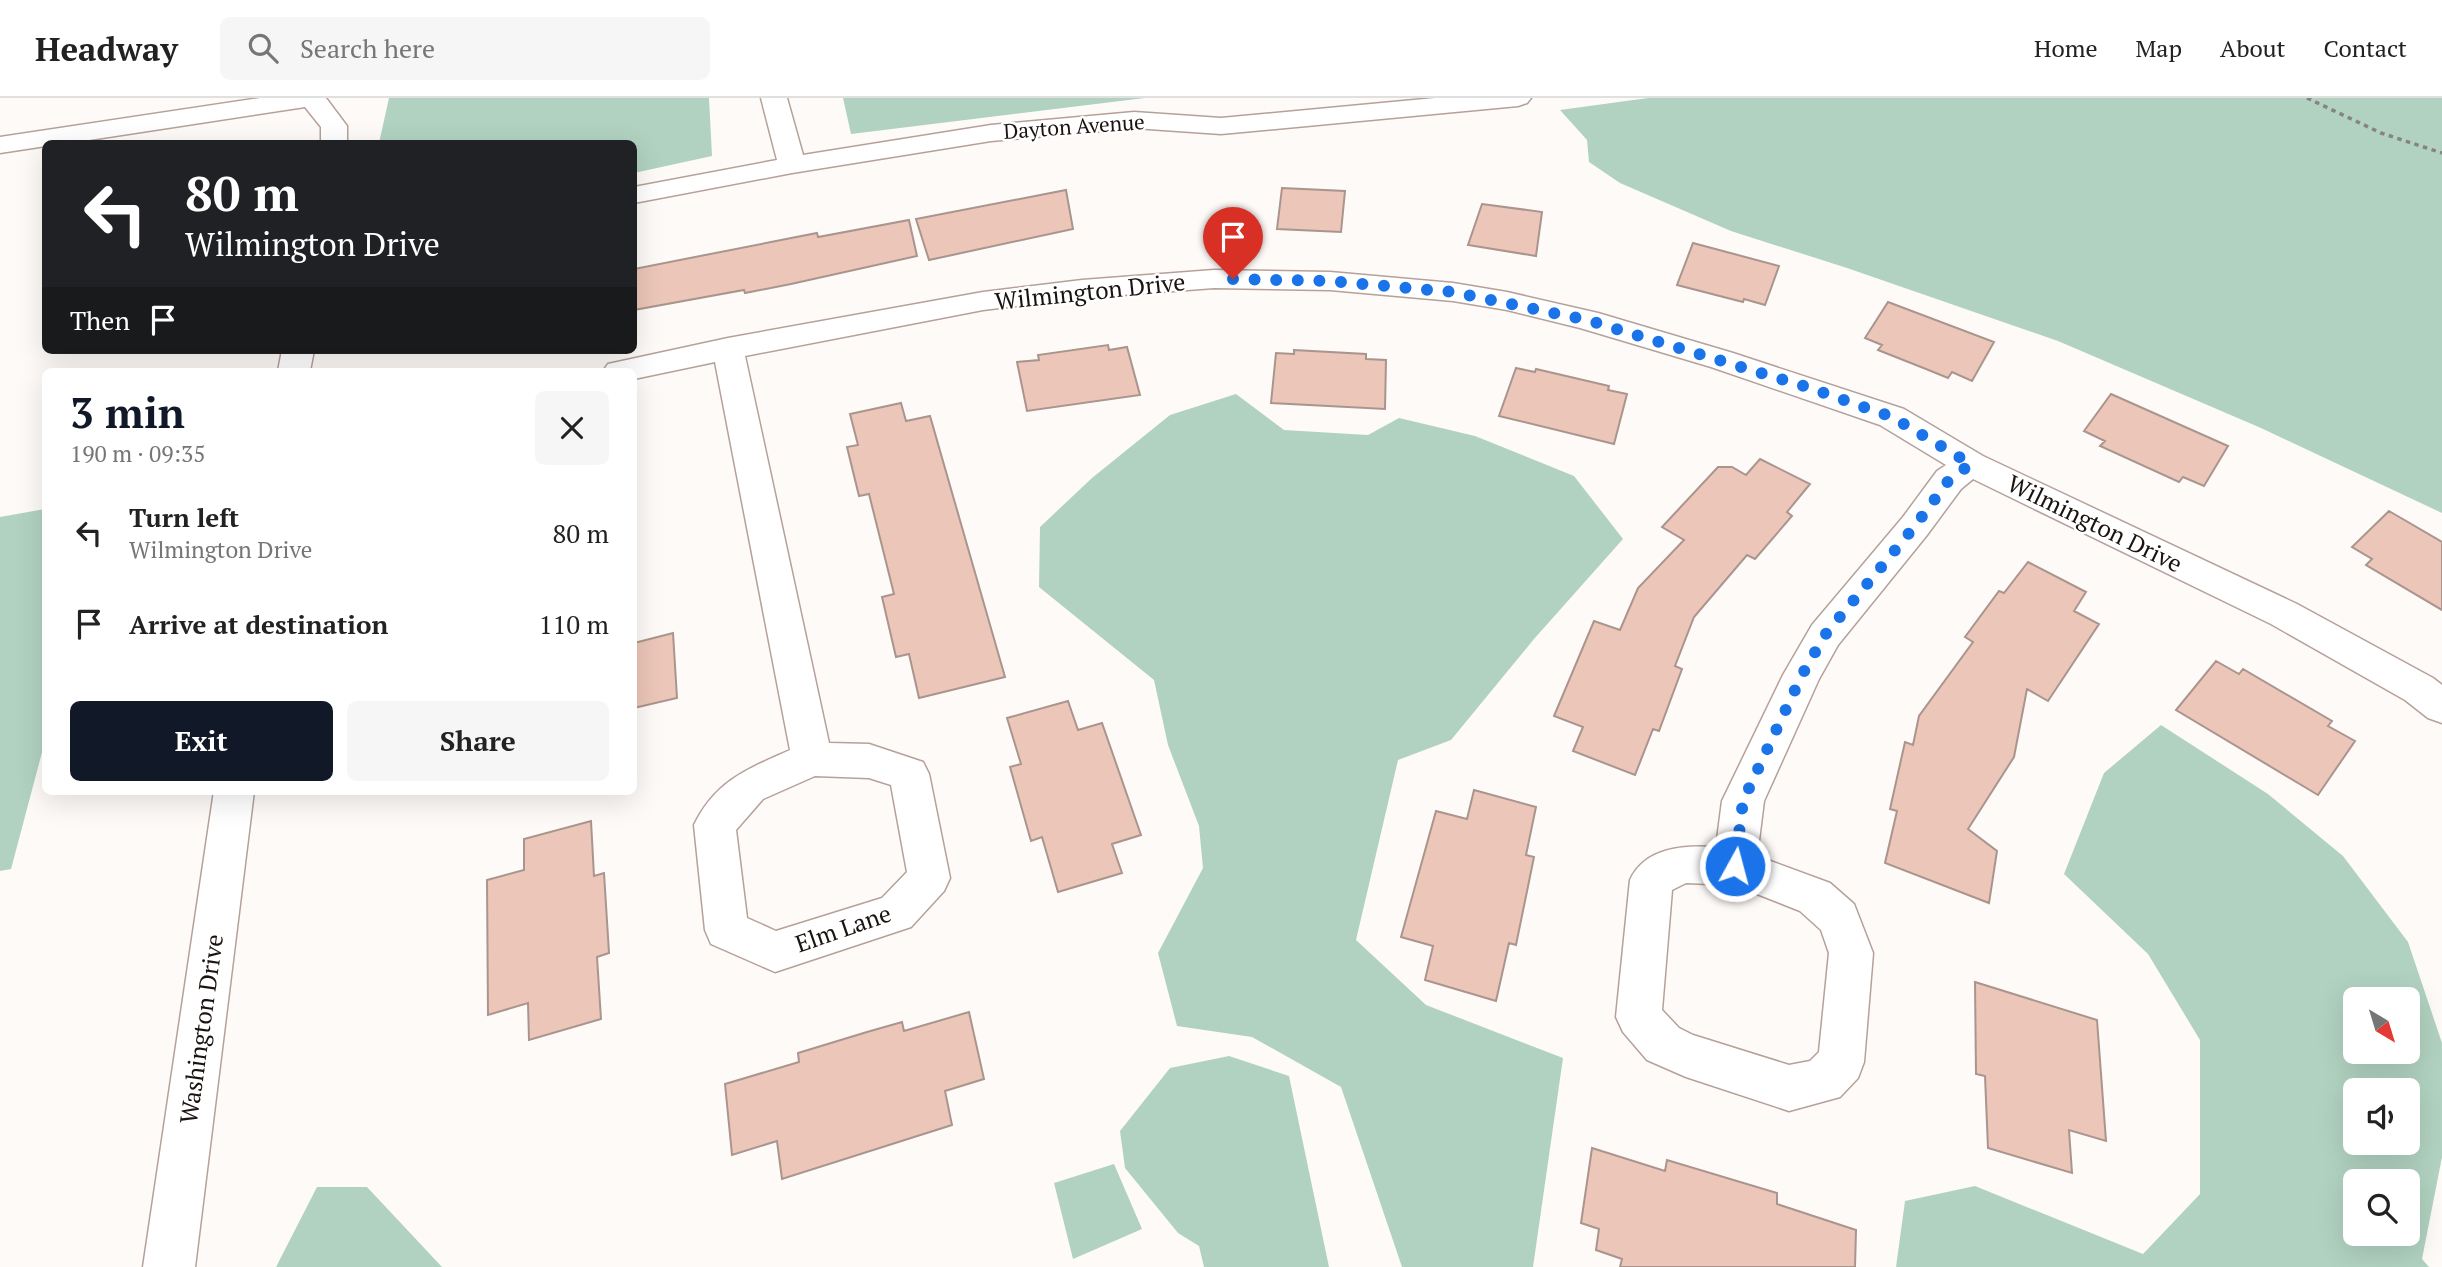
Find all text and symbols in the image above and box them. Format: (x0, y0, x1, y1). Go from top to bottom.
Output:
search box (220, 17, 710, 80)
text: Headway (35, 27, 178, 70)
icon: search (244, 29, 282, 67)
text: Search here (300, 31, 435, 65)
text: Home (2034, 32, 2098, 64)
text: Map (2136, 32, 2182, 64)
text: About (2220, 32, 2286, 64)
text: Contact (2324, 32, 2407, 64)
street label: Dayton Avenue (1002, 107, 1146, 145)
text: 80 m (185, 160, 299, 225)
icon: left (70, 168, 161, 259)
pin (1203, 207, 1263, 279)
icon: arrive (1214, 218, 1252, 256)
text: Wilmington Drive (185, 223, 440, 265)
street label: Wilmington Drive (993, 265, 1187, 317)
icon: arrive (144, 301, 182, 339)
text: Then (70, 303, 130, 337)
text: 3 min (70, 384, 185, 440)
button: close (535, 391, 609, 465)
text: 190 m · 09:35 (70, 438, 205, 469)
street label: Wilmington Drive (2002, 467, 2188, 579)
text: Turn left (129, 500, 239, 534)
icon: left (70, 514, 108, 552)
text: 80 m (553, 516, 609, 550)
text: Wilmington Drive (129, 534, 312, 565)
icon: arrive (70, 605, 108, 643)
text: Arrive at destination (129, 607, 388, 641)
text: 110 m (539, 607, 609, 641)
button: Exit (70, 701, 333, 781)
button: Share (347, 701, 609, 781)
position arrow (1698, 829, 1772, 903)
street label: Elm Lane (791, 897, 895, 959)
street label: Washington Drive (172, 932, 230, 1126)
north arrow (2343, 987, 2420, 1064)
map controls (2343, 987, 2420, 1246)
button: sound (2343, 1078, 2420, 1155)
button: search (2343, 1169, 2420, 1246)

